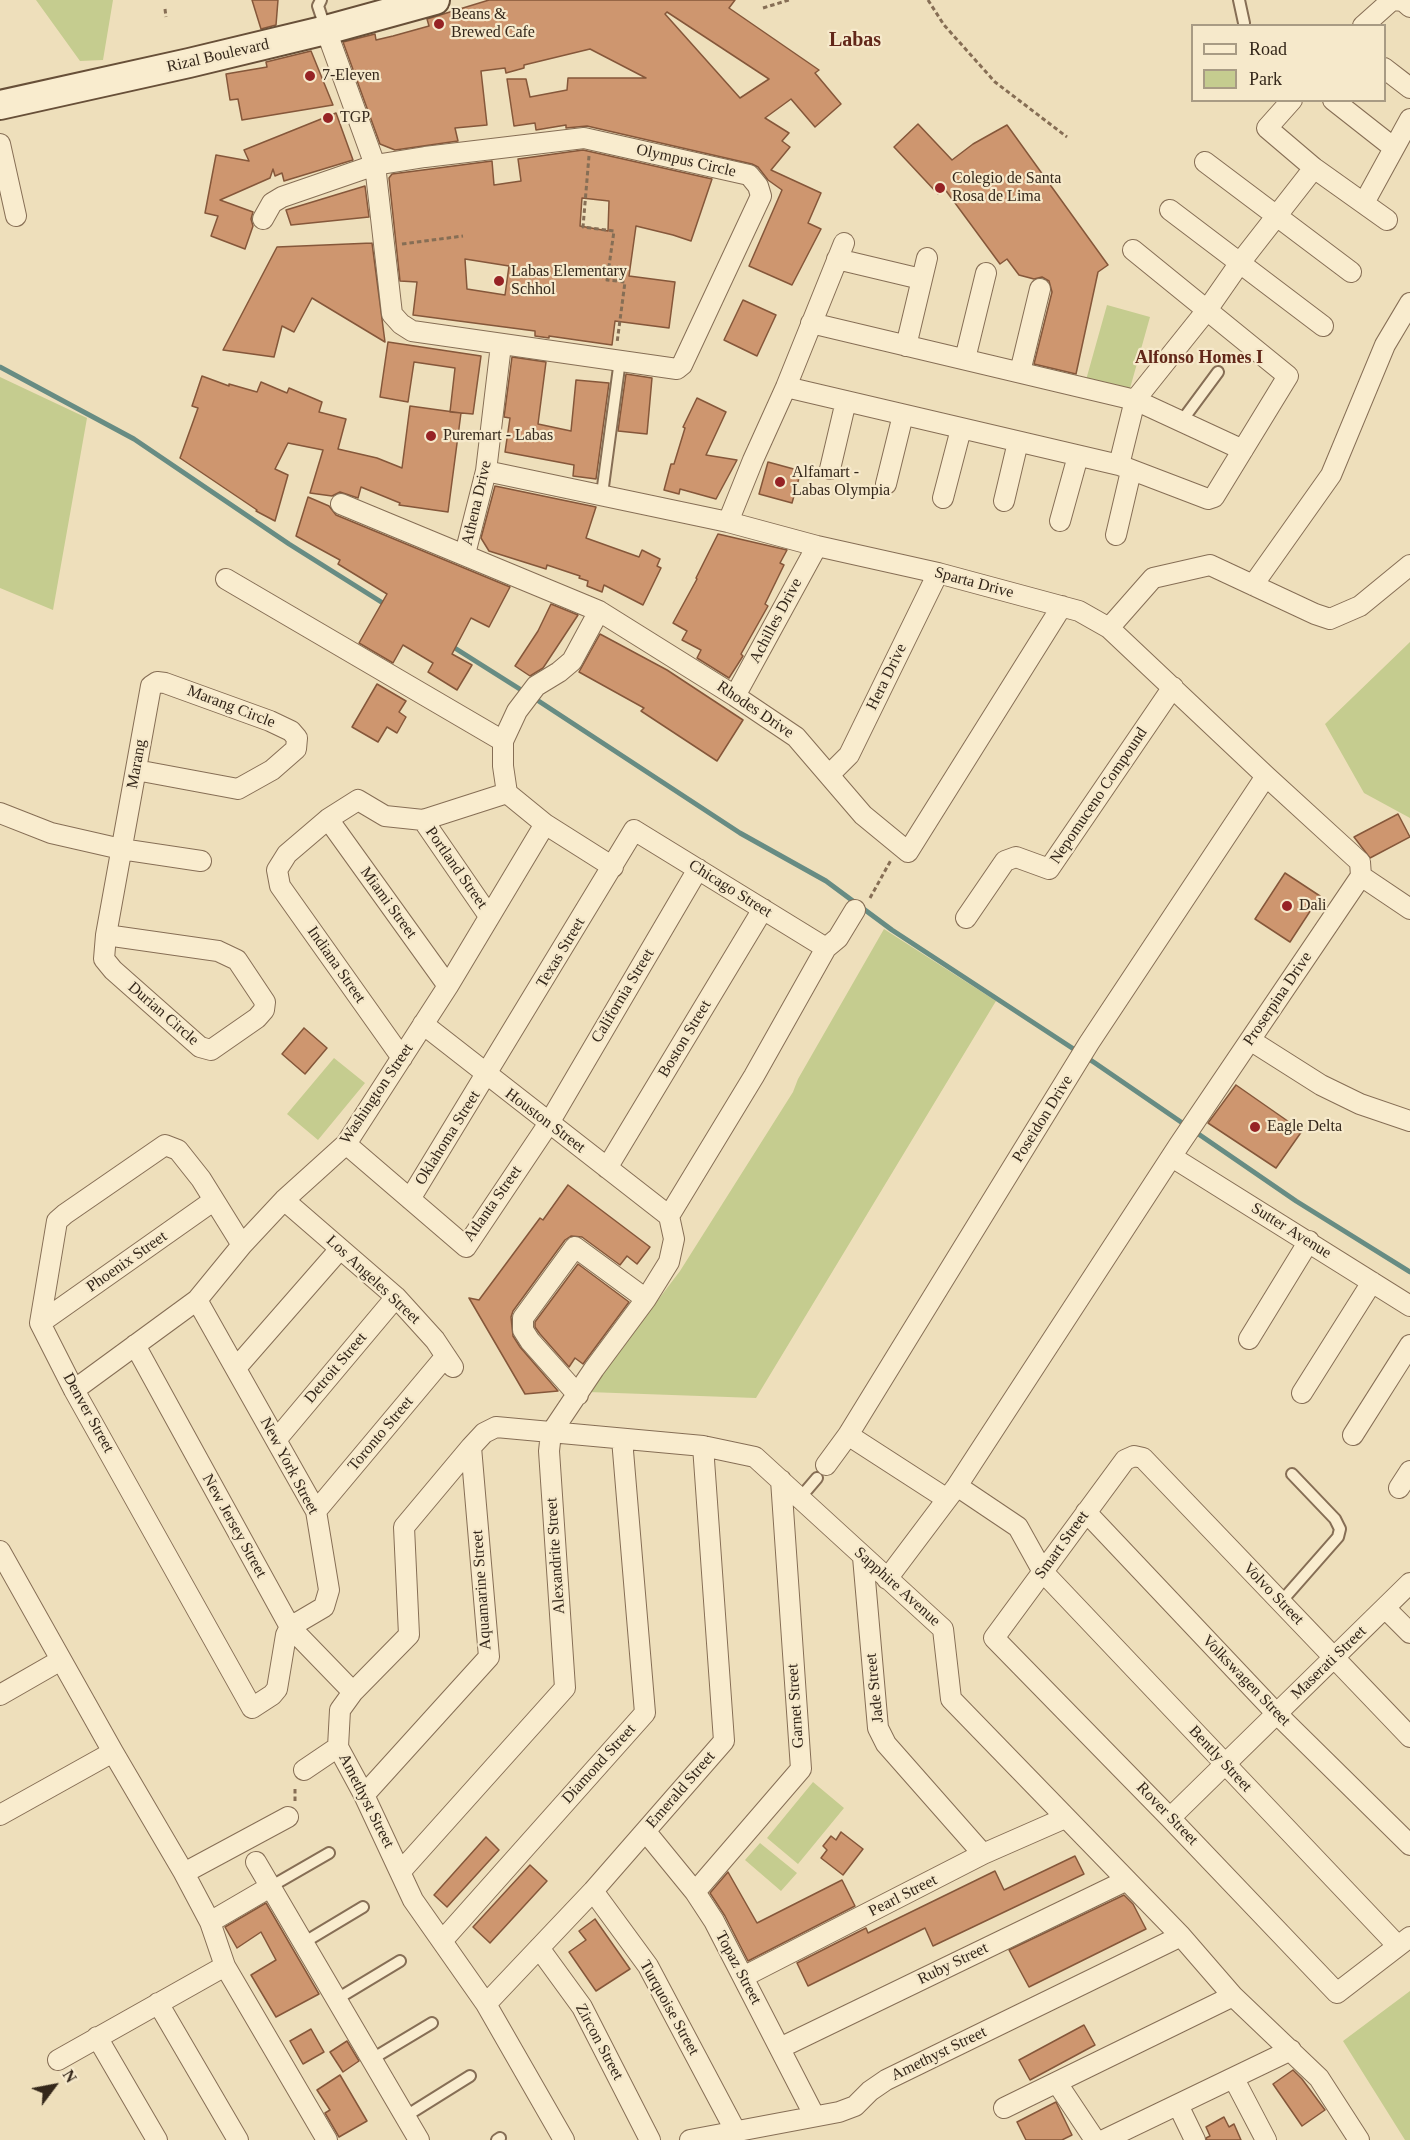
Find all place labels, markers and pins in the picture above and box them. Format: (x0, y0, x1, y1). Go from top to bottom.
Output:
place label: Beans & Brewed Cafe (451, 5, 535, 43)
marker: Beans & Brewed Cafe (432, 17, 446, 31)
place label: 7-Eleven (322, 66, 380, 86)
marker: 7-Eleven (303, 69, 317, 83)
place label: TGP (340, 108, 370, 128)
marker: TGP (321, 111, 335, 125)
place label: Colegio de Santa Rosa de Lima (952, 169, 1061, 207)
marker: Colegio de Santa Rosa de Lima (933, 181, 947, 195)
place label: Labas Elementary Schhol (511, 262, 627, 300)
marker: Labas Elementary Schhol (492, 274, 506, 288)
place label: Puremart - Labas (443, 426, 553, 446)
marker: Puremart - Labas (424, 429, 438, 443)
place label: Alfamart - Labas Olympia (792, 463, 890, 501)
marker: Alfamart - Labas Olympia (773, 475, 787, 489)
place label: Dali (1299, 896, 1327, 916)
marker: Dali (1280, 899, 1294, 913)
place label: Eagle Delta (1267, 1117, 1342, 1137)
marker: Eagle Delta (1248, 1120, 1262, 1134)

